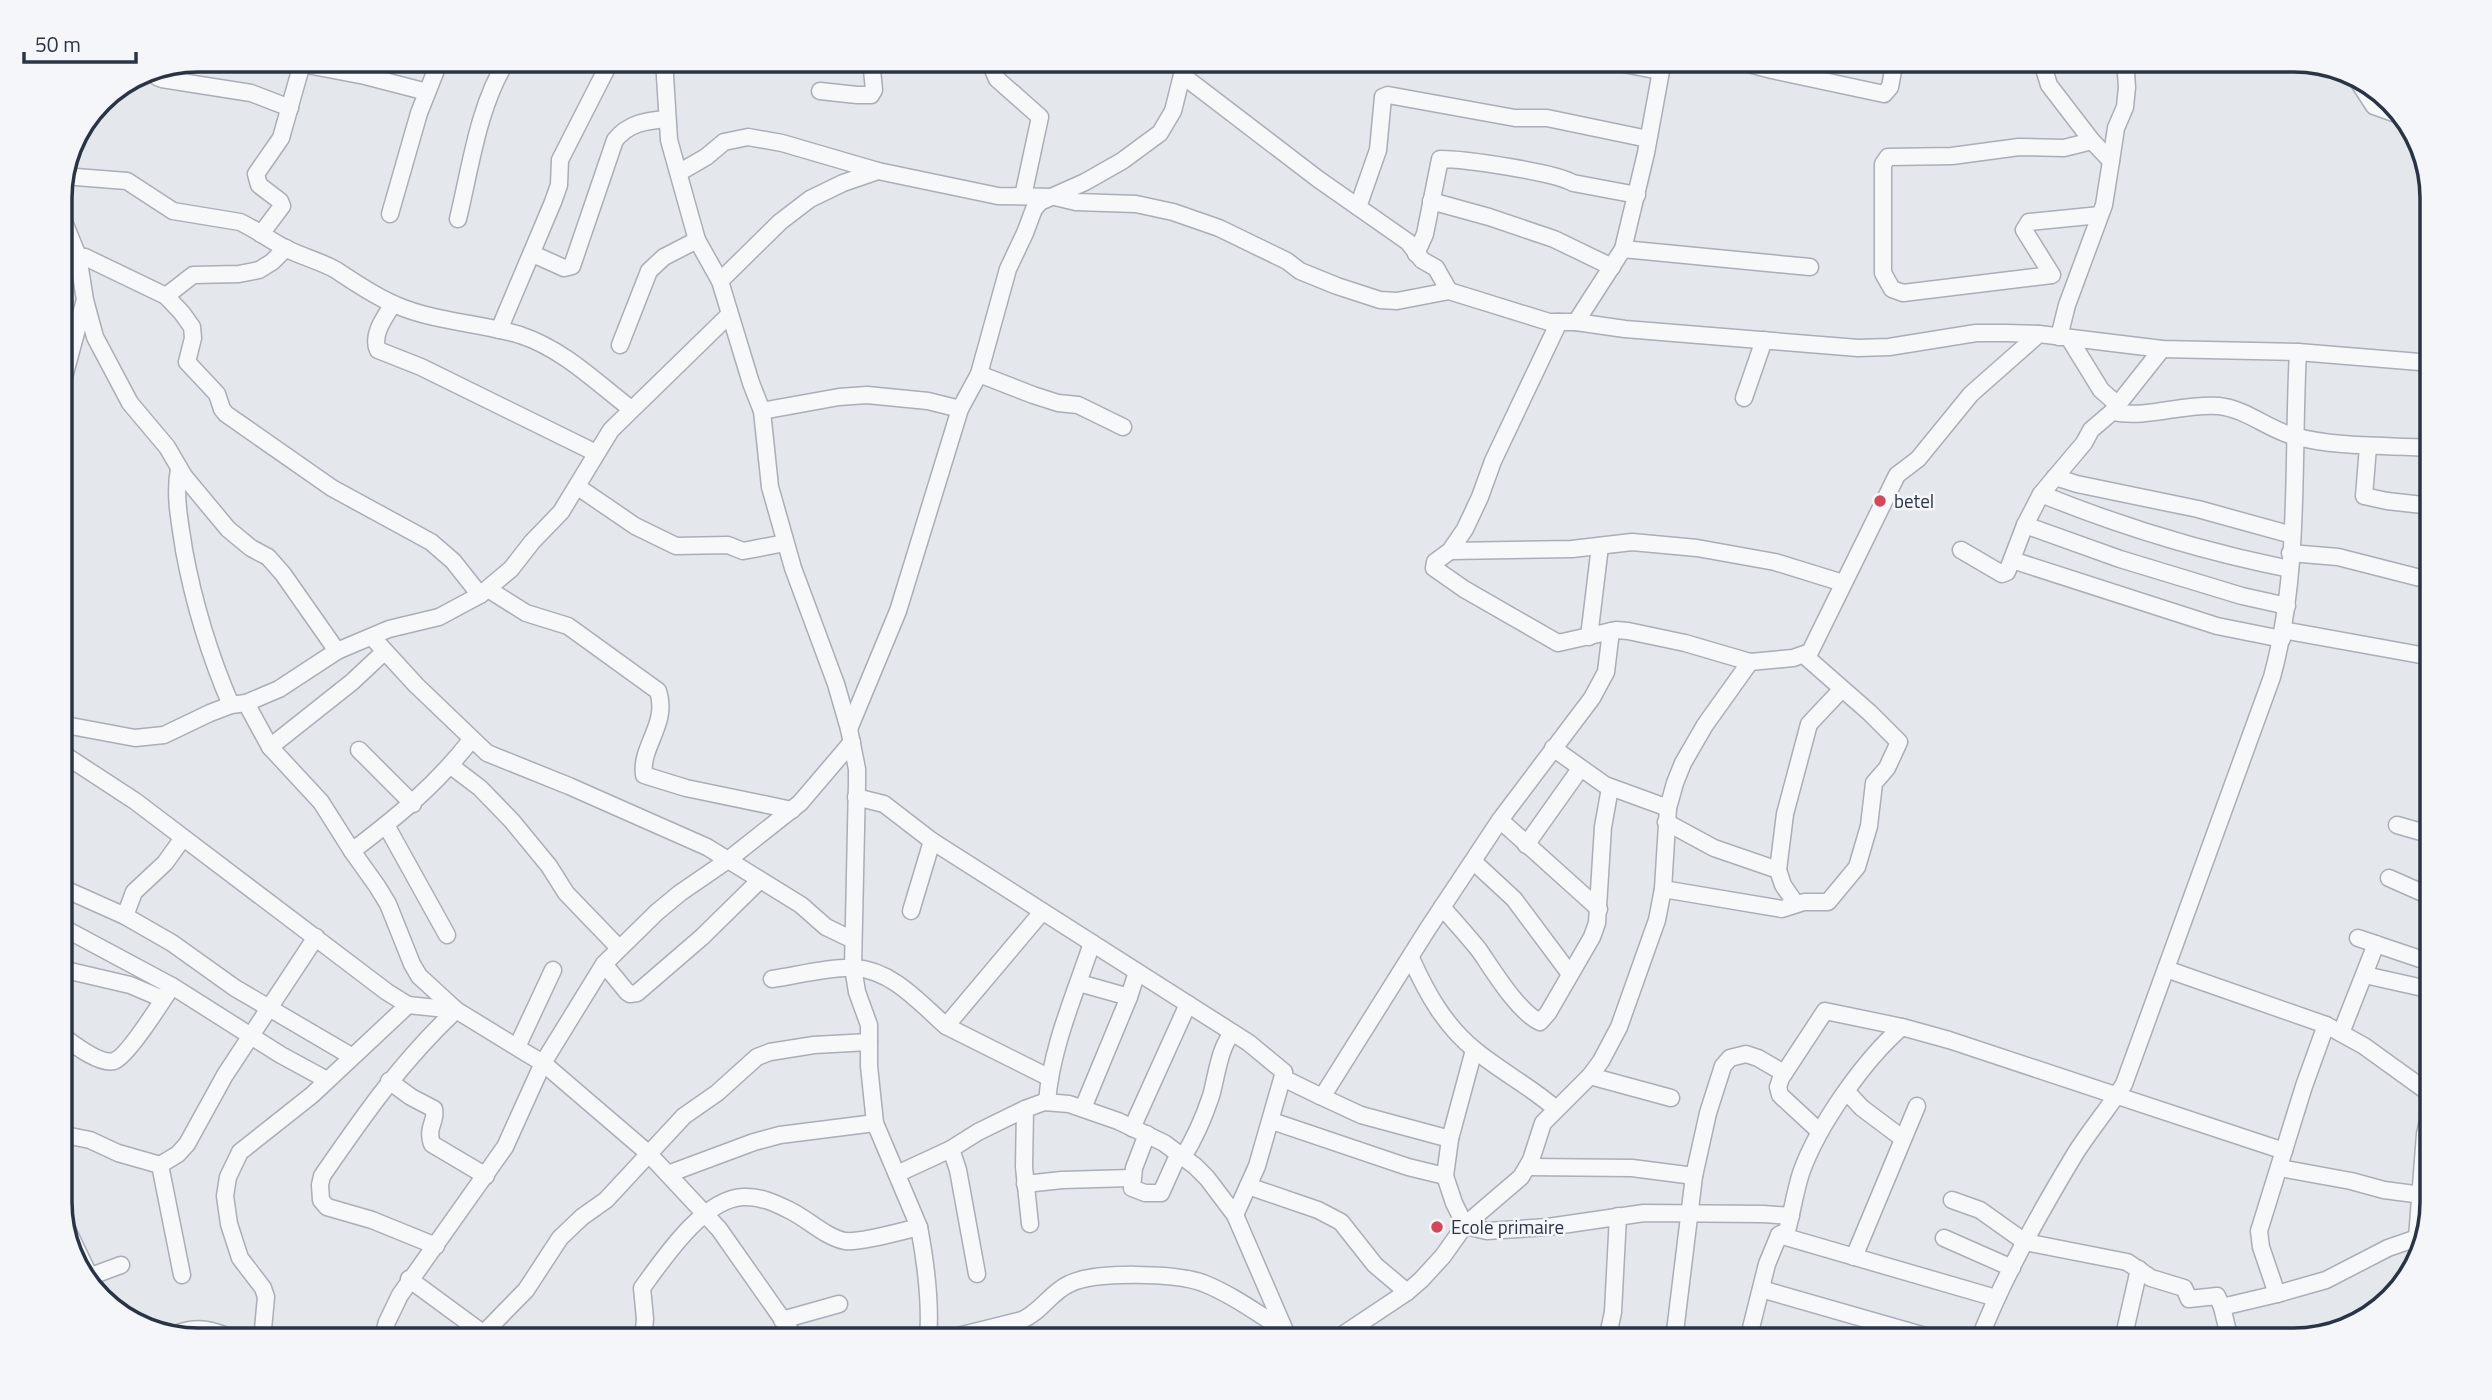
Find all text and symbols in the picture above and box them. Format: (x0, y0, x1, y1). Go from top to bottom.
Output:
scale bar (24, 21, 136, 65)
text: 50 m (35, 28, 81, 60)
place label: betel (1894, 486, 1934, 515)
marker: betel (1872, 493, 1888, 509)
place label: Ecole primaire (1451, 1212, 1564, 1241)
marker: Ecole primaire (1429, 1219, 1445, 1235)

